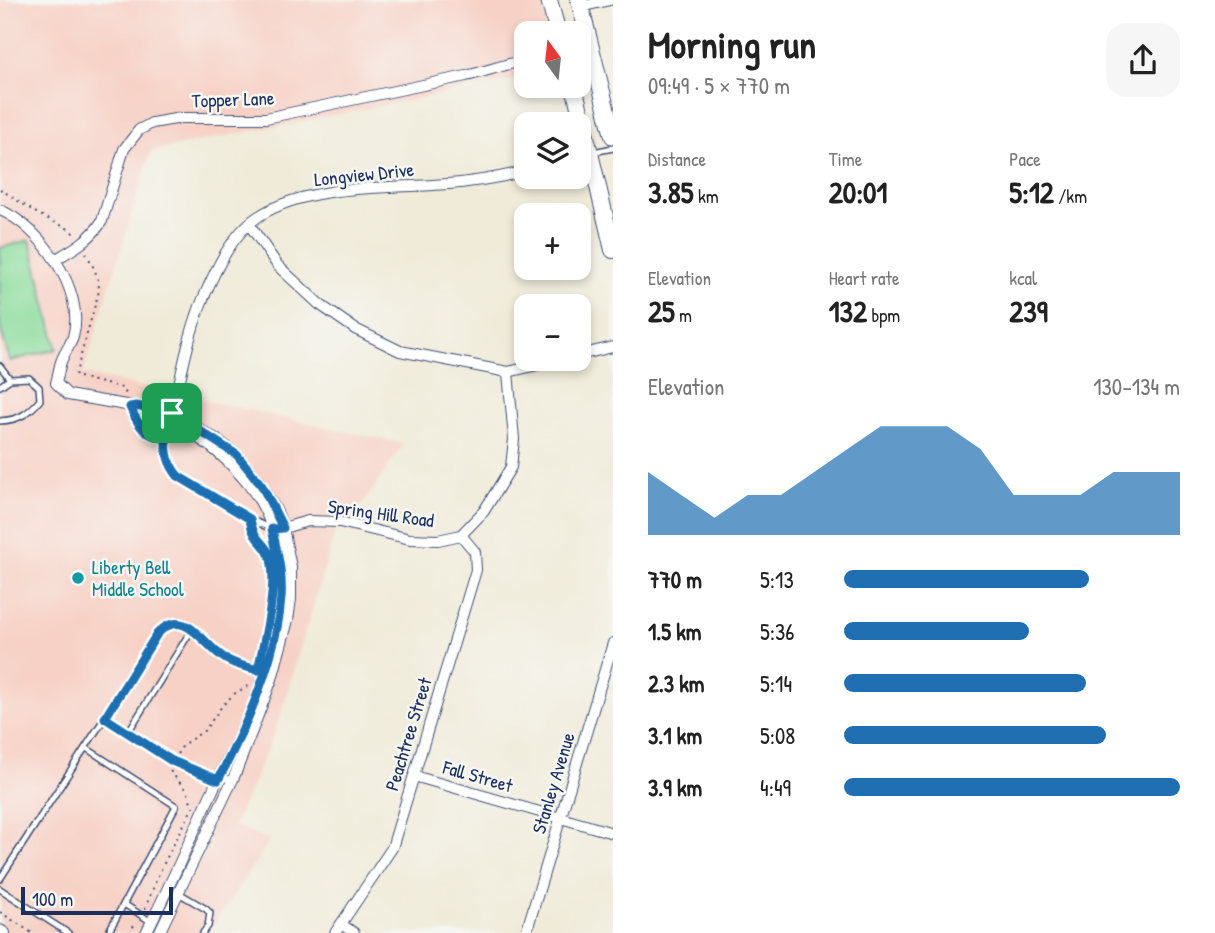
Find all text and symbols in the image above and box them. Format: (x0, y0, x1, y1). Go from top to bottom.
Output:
text: Morning run (648, 18, 816, 70)
north arrow (514, 21, 592, 98)
map controls (514, 21, 591, 371)
button: share (1106, 23, 1180, 97)
text: 09:49 · 5 × 770 m (648, 70, 790, 101)
street label: Topper Lane (191, 85, 275, 113)
button: layers (514, 112, 591, 189)
text: Distance (648, 146, 706, 172)
text: Time (829, 146, 862, 172)
text: Pace (1009, 146, 1041, 172)
street label: Longview Drive (313, 156, 416, 192)
text: 3.85 (648, 172, 694, 212)
text: 20:01 (829, 172, 887, 212)
text: 5:12 (1009, 172, 1054, 212)
text: km (694, 183, 719, 209)
text: /km (1054, 183, 1087, 209)
button: + (514, 203, 591, 280)
text: Elevation (648, 265, 711, 291)
text: Heart rate (829, 265, 900, 291)
text: kcal (1009, 265, 1037, 291)
text: 25 (648, 291, 675, 331)
text: 132 (829, 291, 867, 331)
text: 239 (1009, 291, 1048, 331)
button: − (514, 294, 591, 371)
text: m (675, 302, 692, 328)
text: bpm (867, 302, 900, 328)
text: Elevation (648, 371, 724, 402)
text: 130–134 m (1093, 371, 1180, 402)
pin (142, 383, 202, 443)
icon: arrive (153, 394, 191, 432)
street label: Spring Hill Road (326, 493, 436, 533)
place label: Liberty Bell Middle School (92, 554, 185, 602)
text: 770 m (648, 564, 702, 595)
text: 5:13 (760, 564, 794, 595)
marker: Liberty Bell Middle School (70, 570, 86, 586)
text: 1.5 km (648, 616, 701, 647)
text: 5:36 (760, 616, 795, 647)
text: 2.3 km (648, 668, 704, 699)
text: 5:14 (760, 668, 792, 699)
street label: Peachtree Street (378, 674, 438, 794)
text: 3.1 km (648, 720, 702, 751)
text: 5:08 (760, 720, 795, 751)
street label: Stanley Avenue (525, 729, 581, 837)
street label: Fall Street (439, 753, 516, 798)
text: 3.9 km (648, 772, 702, 803)
text: 4:49 (760, 772, 791, 803)
scale bar (21, 884, 173, 916)
text: 100 m (32, 886, 73, 912)

